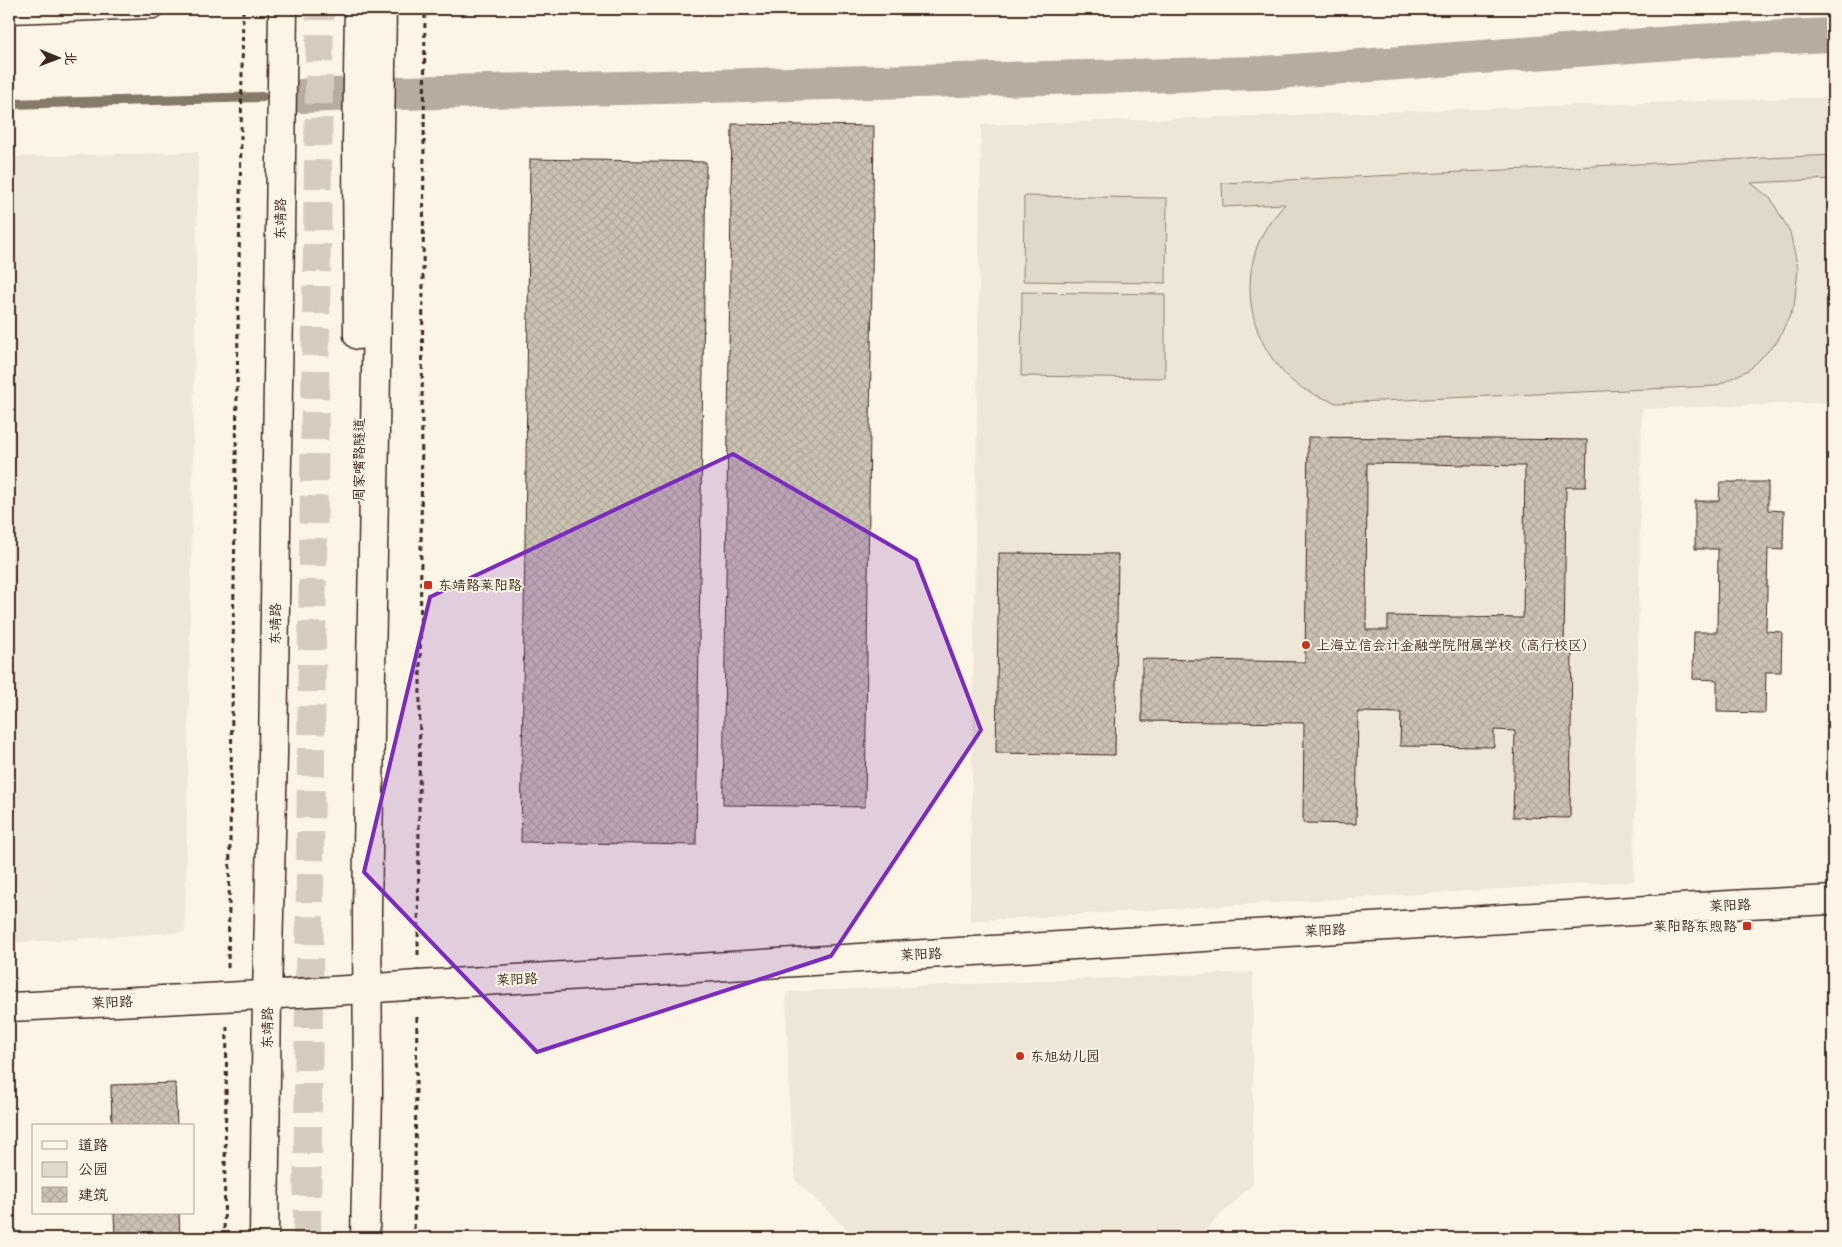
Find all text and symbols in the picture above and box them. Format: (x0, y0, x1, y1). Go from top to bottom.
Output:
north arrow (32, 32, 82, 82)
text: 北 (62, 51, 79, 65)
street label: 东靖路 (272, 198, 289, 240)
street label: 周家嘴路隧道 (351, 418, 368, 502)
place label: 东靖路莱阳路 (438, 577, 522, 594)
marker: 东靖路莱阳路 (422, 579, 434, 591)
street label: 东靖路 (267, 603, 284, 645)
place label: 上海立信会计金融学院附属学校（高行校区） (1316, 637, 1596, 654)
marker: 上海立信会计金融学院附属学校（高行校区） (1300, 639, 1312, 651)
street label: 莱阳路 (1709, 896, 1751, 915)
place label: 莱阳路东煦路 (1653, 918, 1737, 935)
marker: 莱阳路东煦路 (1741, 920, 1753, 932)
street label: 莱阳路 (1304, 921, 1346, 940)
street label: 莱阳路 (900, 945, 942, 964)
street label: 莱阳路 (496, 970, 538, 989)
street label: 莱阳路 (91, 993, 133, 1012)
street label: 东靖路 (259, 1007, 276, 1049)
place label: 东旭幼儿园 (1030, 1048, 1100, 1065)
marker: 东旭幼儿园 (1014, 1050, 1026, 1062)
legend (32, 1124, 195, 1214)
text: 道路 (78, 1136, 108, 1155)
text: 公园 (78, 1160, 108, 1179)
text: 建筑 (78, 1186, 108, 1205)

